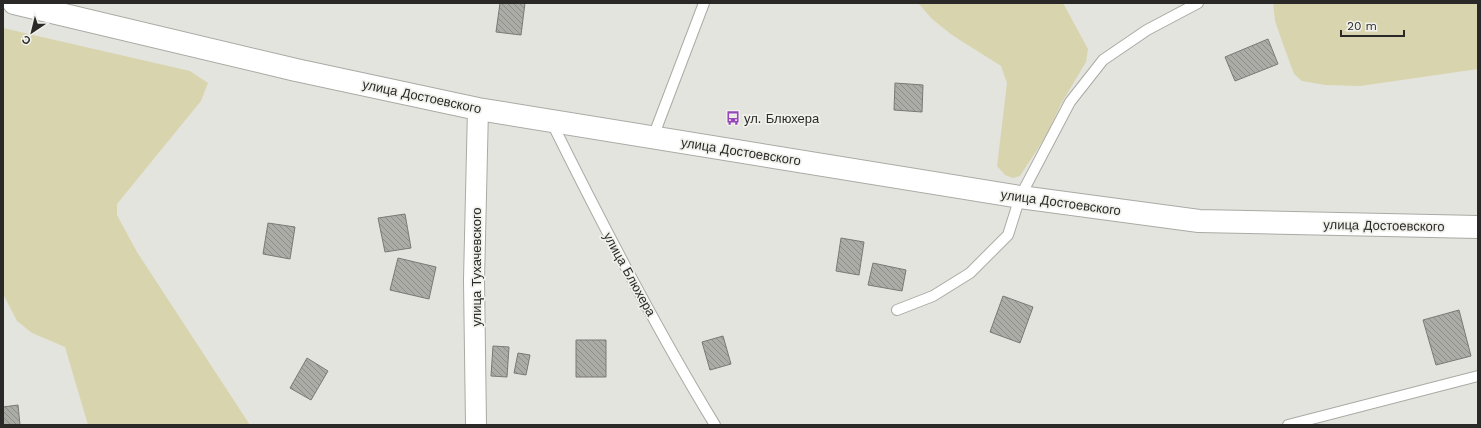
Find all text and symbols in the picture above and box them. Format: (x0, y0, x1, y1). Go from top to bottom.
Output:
north arrow (12, 12, 52, 52)
scale bar (1341, 12, 1404, 38)
text: 20 m (1347, 19, 1377, 33)
text: С (20, 32, 34, 47)
street label: улица Достоевского (361, 77, 483, 116)
bus stop icon: ул. Блюхера (725, 110, 741, 126)
place label: ул. Блюхера (744, 111, 820, 126)
street label: улица Достоевского (680, 135, 802, 168)
street label: улица Достоевского (1000, 187, 1122, 218)
street label: улица Тухачевского (469, 207, 484, 327)
street label: улица Достоевского (1323, 217, 1445, 234)
street label: улица Блюхера (600, 230, 659, 320)

